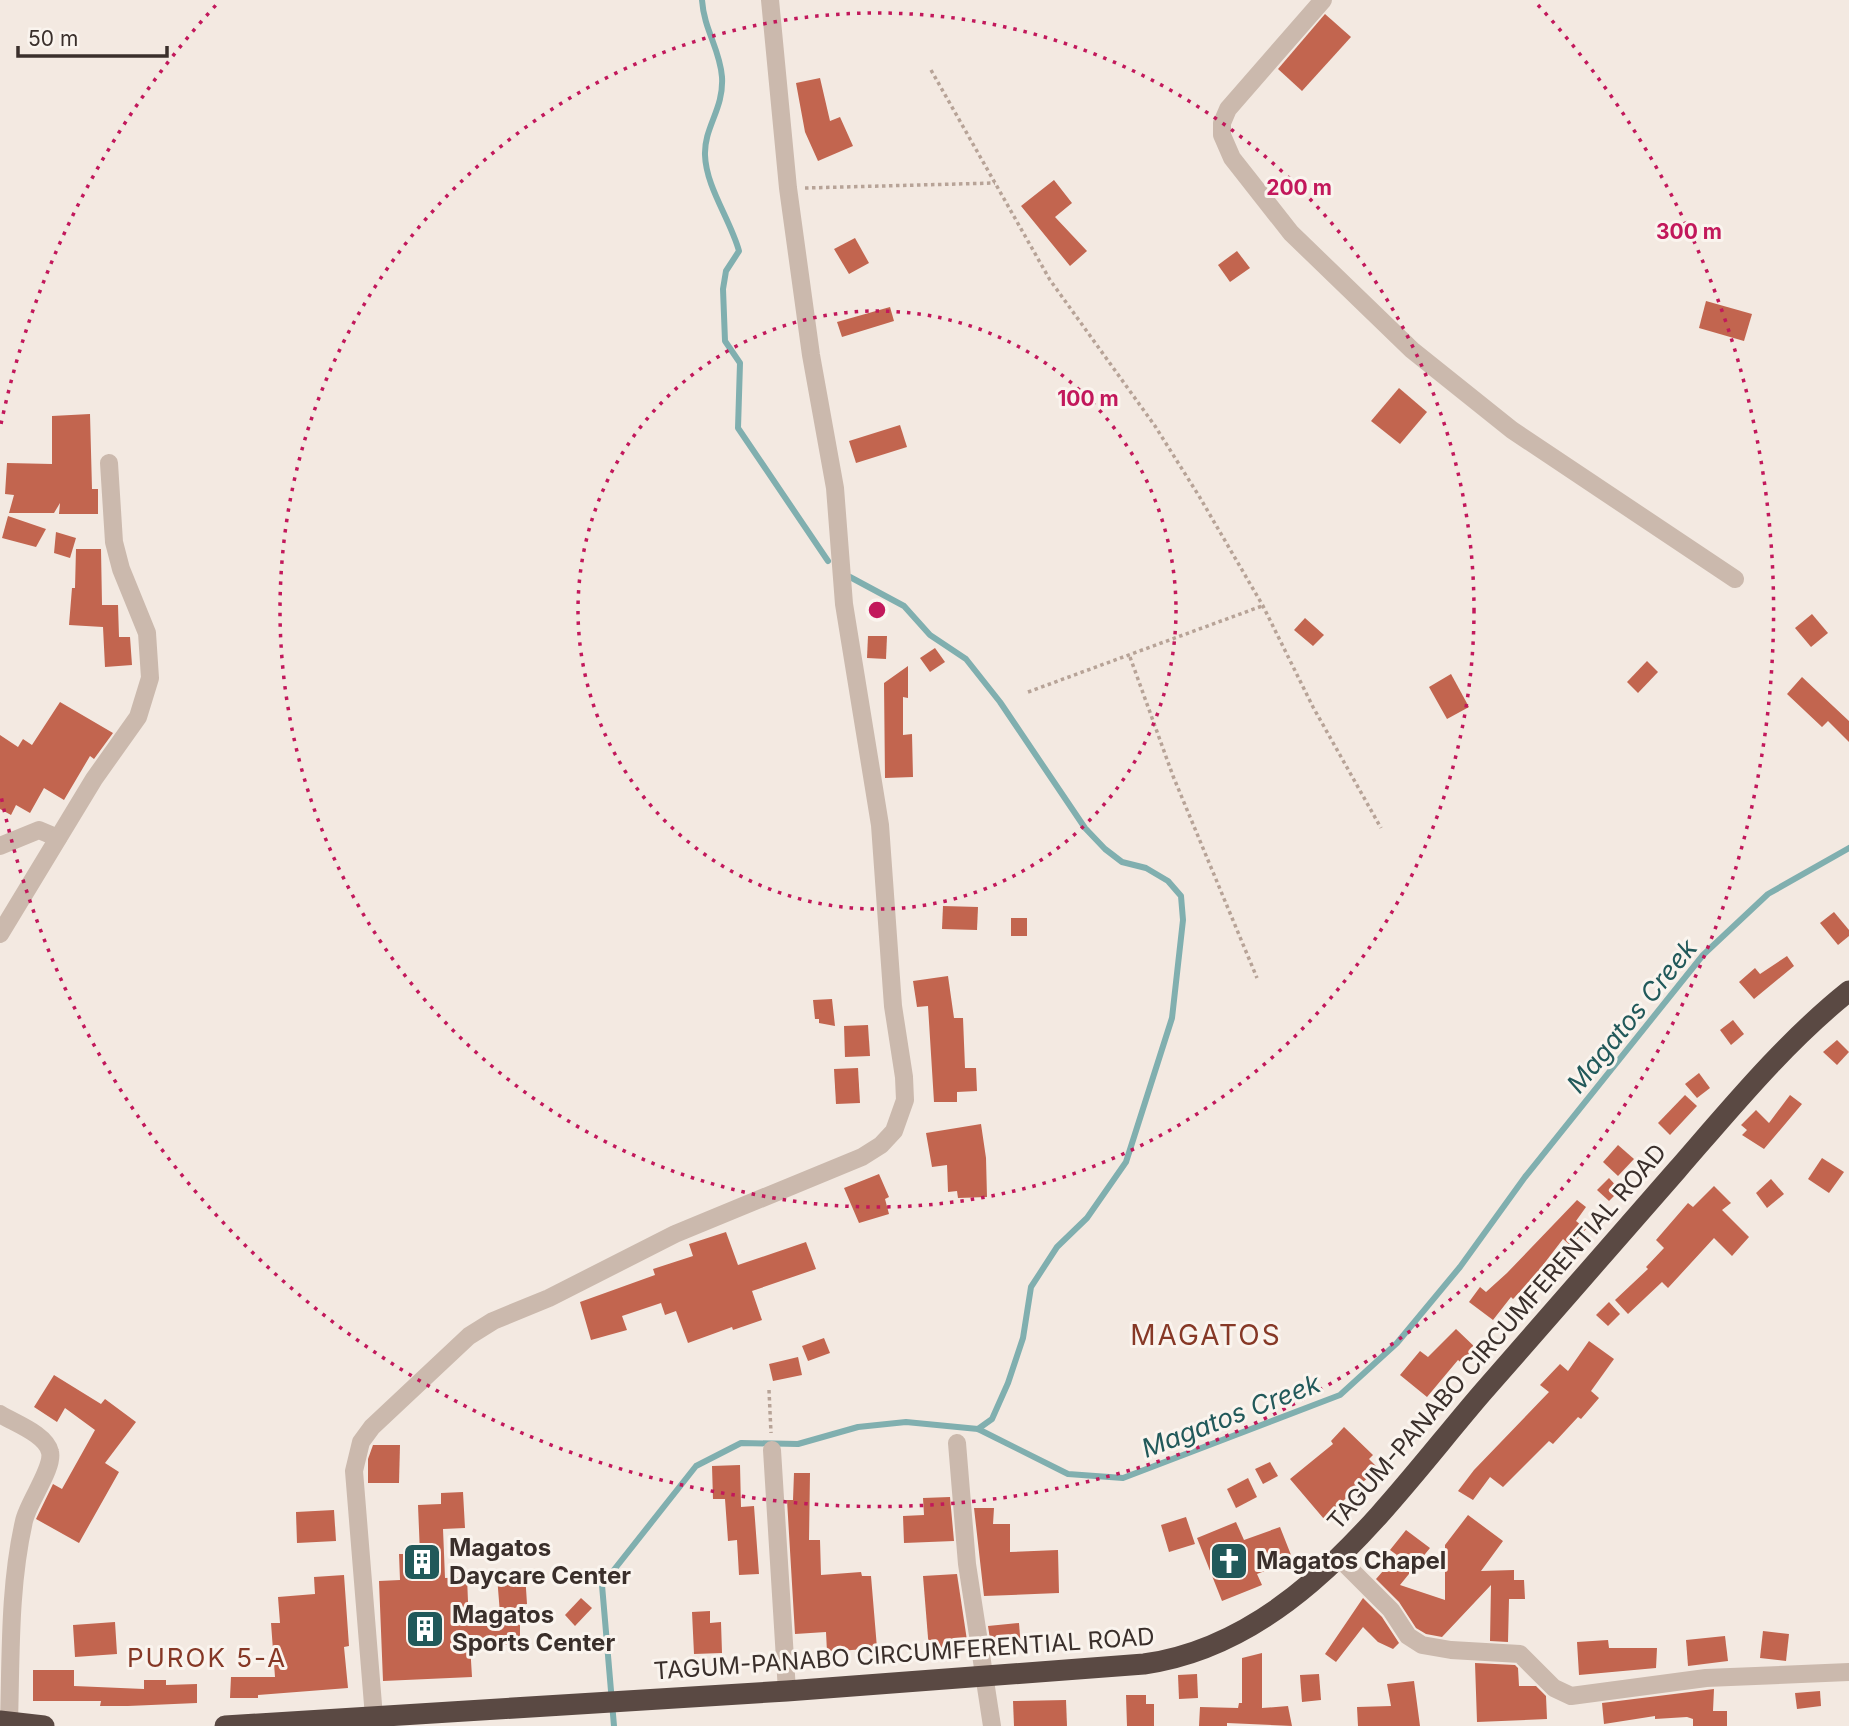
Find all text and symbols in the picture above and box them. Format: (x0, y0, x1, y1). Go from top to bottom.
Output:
scale bar (18, 14, 166, 58)
text: 50 m (28, 26, 78, 51)
text: 200 m (1266, 175, 1332, 200)
text: 300 m (1656, 219, 1722, 244)
text: 100 m (1057, 386, 1119, 411)
centre of rings (865, 598, 889, 622)
water label: Magatos Creek (1560, 932, 1704, 1099)
street label: TAGUM-PANABO CIRCUMFERENTIAL ROAD (1321, 1138, 1672, 1536)
district label: MAGATOS (1130, 1318, 1282, 1352)
water label: Magatos Creek (1137, 1367, 1325, 1464)
place label: Magatos Daycare Center (449, 1533, 631, 1590)
church icon: Magatos Chapel (1208, 1540, 1250, 1582)
building icon: Magatos Daycare Center (401, 1541, 443, 1583)
place label: Magatos Chapel (1256, 1546, 1446, 1575)
place label: Magatos Sports Center (452, 1600, 615, 1657)
building icon: Magatos Sports Center (404, 1608, 446, 1650)
street label: TAGUM-PANABO CIRCUMFERENTIAL ROAD (653, 1622, 1155, 1685)
district label: PUROK 5-A (127, 1642, 287, 1673)

